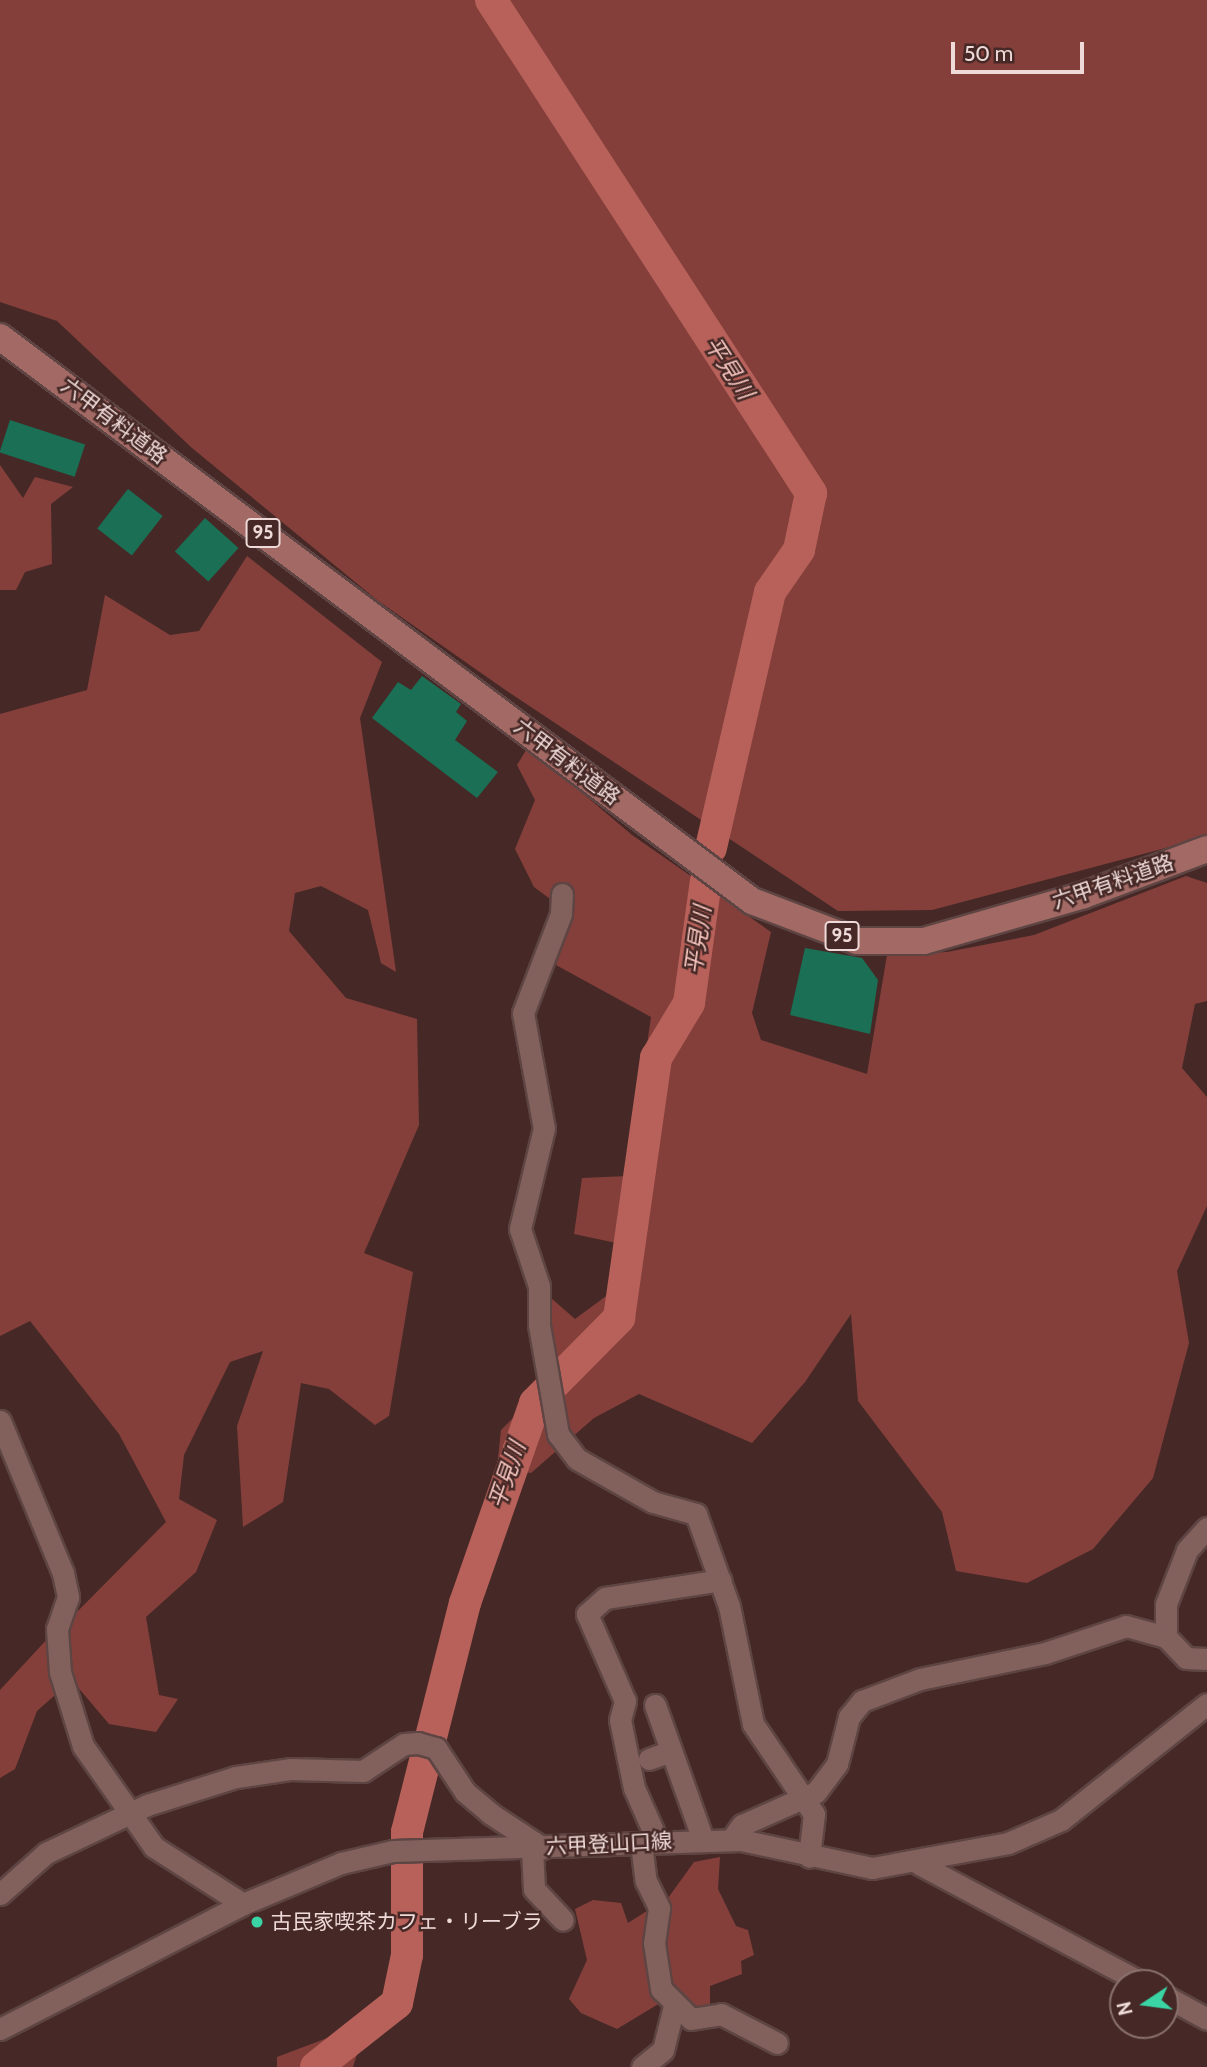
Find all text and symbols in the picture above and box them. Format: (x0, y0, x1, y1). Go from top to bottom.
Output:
scale bar (955, 28, 1088, 72)
text: 50 m (964, 41, 1013, 66)
water label: 平見川 (699, 332, 759, 404)
street label: 六甲有料道路 (56, 373, 172, 469)
road number: 95 (246, 518, 280, 548)
street label: 六甲有料道路 (509, 714, 625, 810)
street label: 六甲有料道路 (1049, 850, 1177, 914)
water label: 平見川 (680, 904, 716, 976)
road number: 95 (824, 920, 860, 952)
water label: 平見川 (483, 1438, 531, 1512)
street label: 六甲登山口線 (545, 1828, 673, 1860)
place label: 古民家喫茶カフェ・リーブラ (271, 1909, 544, 1935)
marker: 古民家喫茶カフェ・リーブラ (249, 1914, 265, 1930)
north arrow (1109, 1969, 1179, 2039)
text: N (1112, 1999, 1138, 2018)

